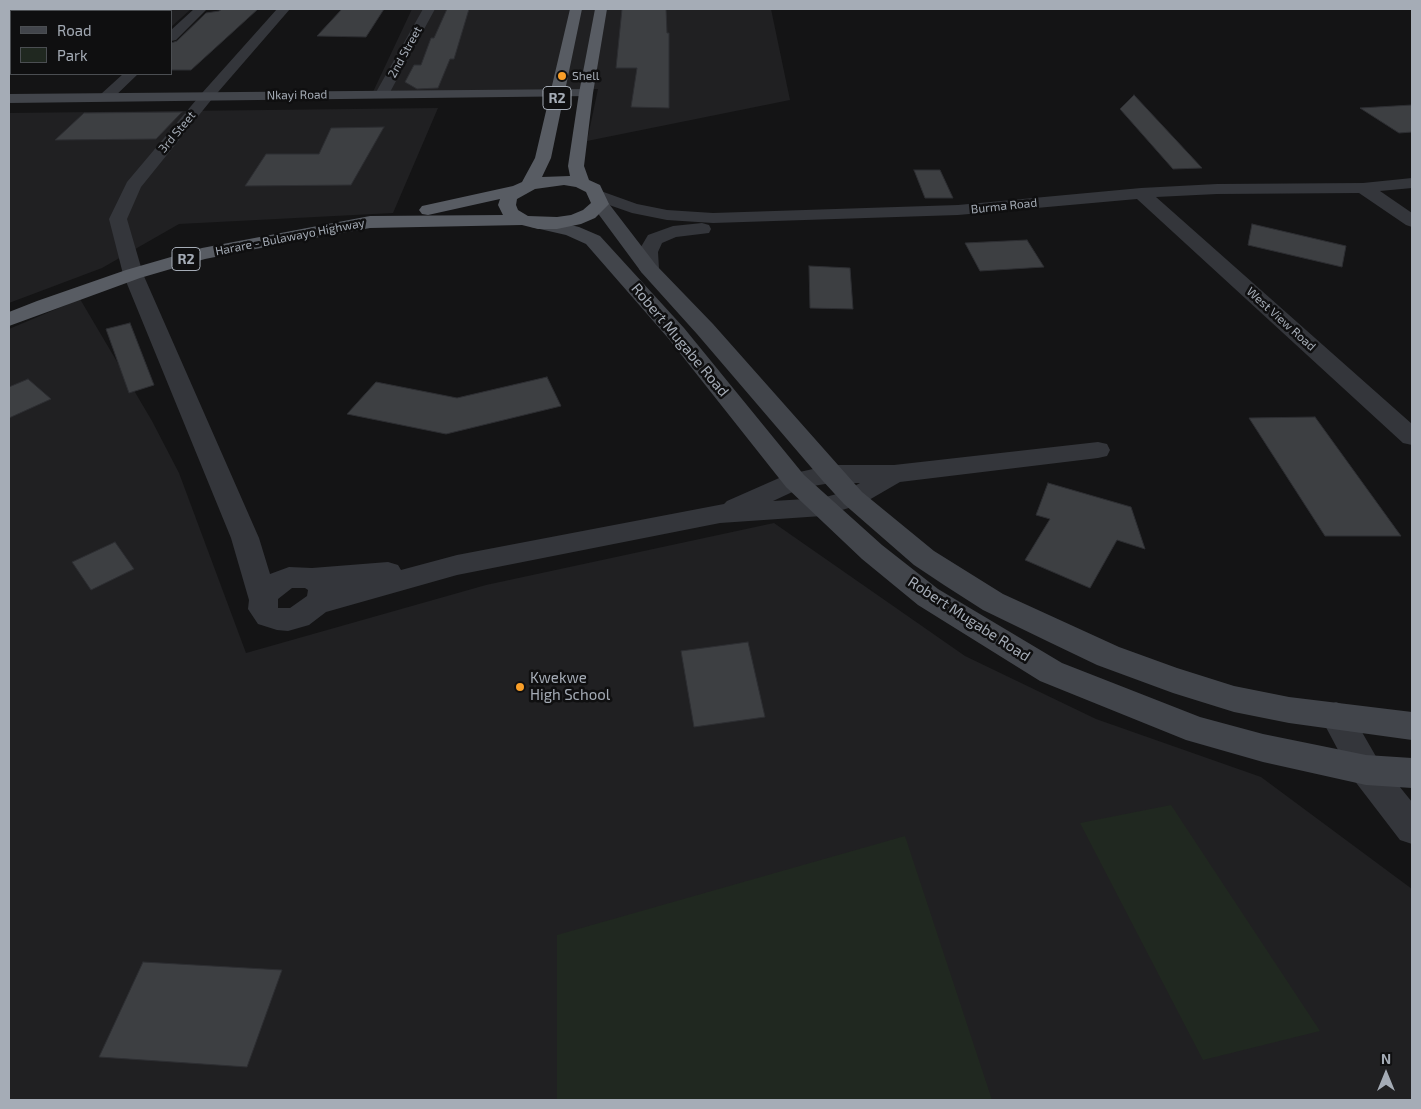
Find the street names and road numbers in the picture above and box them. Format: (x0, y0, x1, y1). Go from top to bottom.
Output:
street label: 2nd Street (385, 24, 425, 80)
road number: R2 (543, 86, 571, 110)
street label: Nkayi Road (266, 87, 328, 103)
street label: 3rd Steet (156, 108, 198, 156)
street label: Burma Road (970, 195, 1038, 217)
street label: Harare - Bulawayo Highway (214, 215, 366, 259)
road number: R2 (172, 248, 200, 270)
street label: Robert Mugabe Road (627, 280, 733, 400)
street label: West View Road (1244, 284, 1318, 354)
street label: Robert Mugabe Road (905, 573, 1033, 665)

